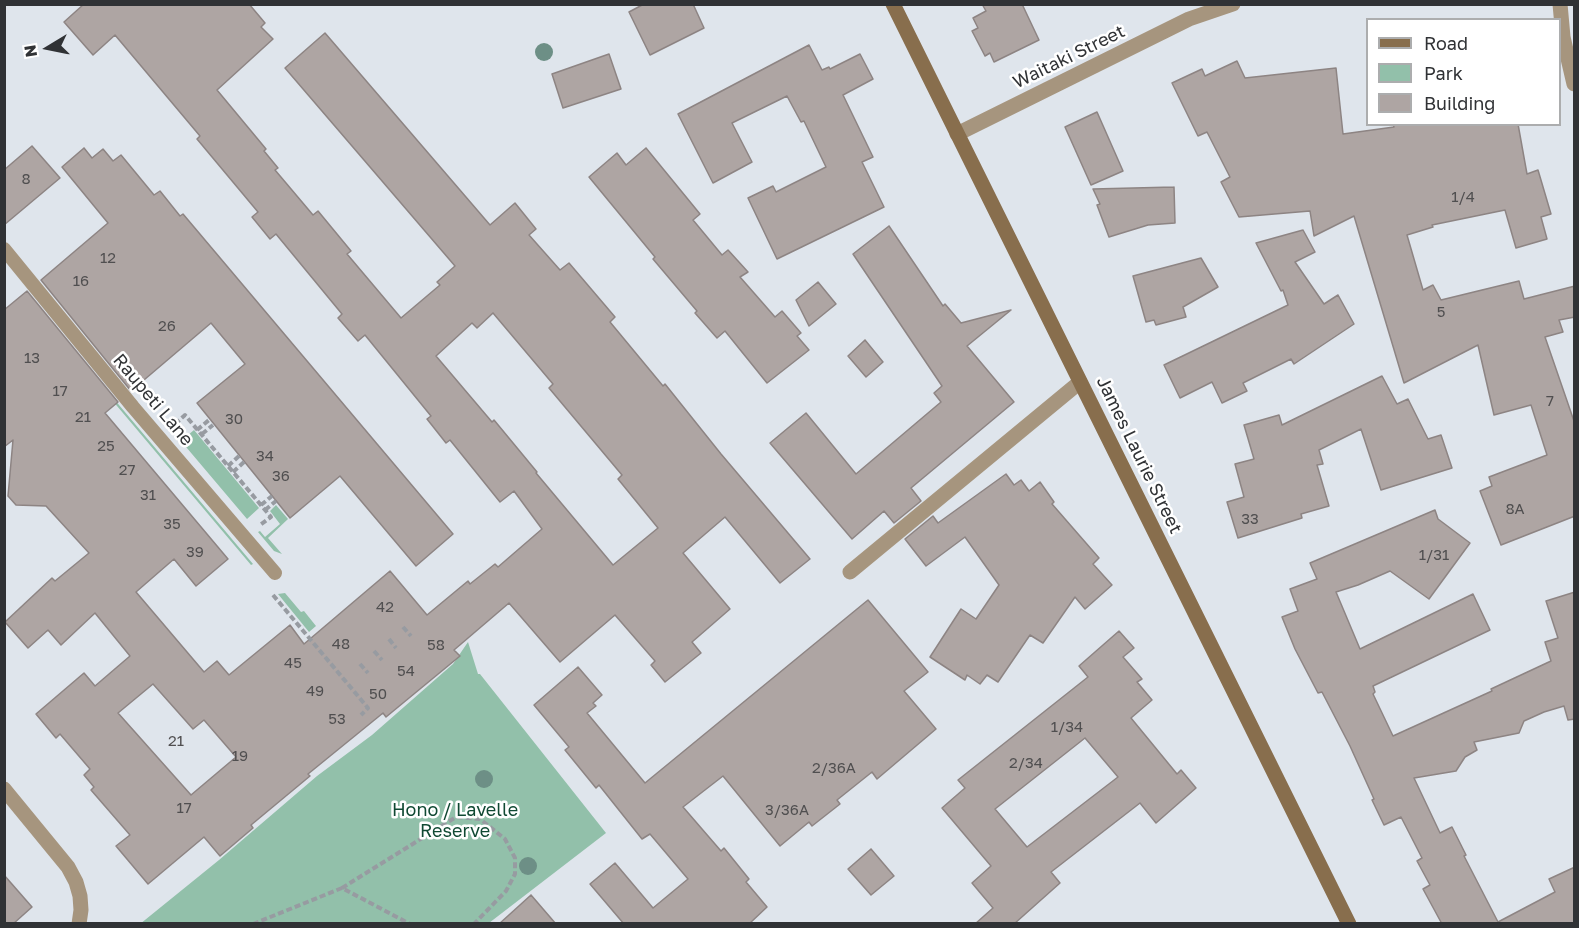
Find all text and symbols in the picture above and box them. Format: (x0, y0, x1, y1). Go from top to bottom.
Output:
north arrow (18, 18, 78, 78)
legend (1366, 18, 1561, 126)
street label: Waitaki Street (1010, 21, 1128, 93)
text: Road (1424, 32, 1468, 54)
text: N (19, 43, 41, 59)
text: Park (1424, 62, 1463, 84)
text: Building (1424, 92, 1495, 114)
house number: 8 (21, 170, 31, 188)
house number: 1/4 (1451, 188, 1475, 206)
house number: 12 (100, 249, 116, 267)
house number: 16 (73, 272, 89, 290)
house number: 5 (1437, 303, 1445, 321)
house number: 26 (158, 317, 176, 335)
house number: 13 (24, 349, 40, 367)
street label: Raupeti Lane (108, 350, 198, 450)
street label: James Laurie Street (1092, 373, 1186, 537)
house number: 17 (52, 382, 68, 400)
house number: 7 (1546, 392, 1554, 410)
house number: 21 (75, 408, 91, 426)
house number: 30 (225, 410, 243, 428)
house number: 25 (97, 437, 115, 455)
house number: 34 (256, 447, 274, 465)
house number: 27 (119, 461, 135, 479)
house number: 36 (272, 467, 290, 485)
house number: 31 (140, 486, 156, 504)
house number: 8A (1505, 500, 1525, 518)
house number: 33 (1241, 510, 1259, 528)
house number: 35 (163, 515, 181, 533)
house number: 39 (186, 543, 204, 561)
house number: 1/31 (1419, 546, 1449, 564)
house number: 42 (376, 598, 394, 616)
house number: 48 (332, 635, 350, 653)
house number: 58 (427, 636, 445, 654)
house number: 45 (284, 654, 302, 672)
house number: 54 (397, 662, 415, 680)
house number: 49 (306, 682, 324, 700)
house number: 50 (369, 685, 387, 703)
house number: 53 (328, 710, 346, 728)
house number: 1/34 (1051, 718, 1083, 736)
house number: 21 (168, 732, 184, 750)
house number: 19 (232, 747, 248, 765)
house number: 2/34 (1009, 754, 1043, 772)
house number: 2/36A (812, 759, 856, 777)
house number: 17 (176, 799, 192, 817)
park label: Hono / Lavelle Reserve (392, 799, 518, 842)
house number: 3/36A (765, 801, 809, 819)

